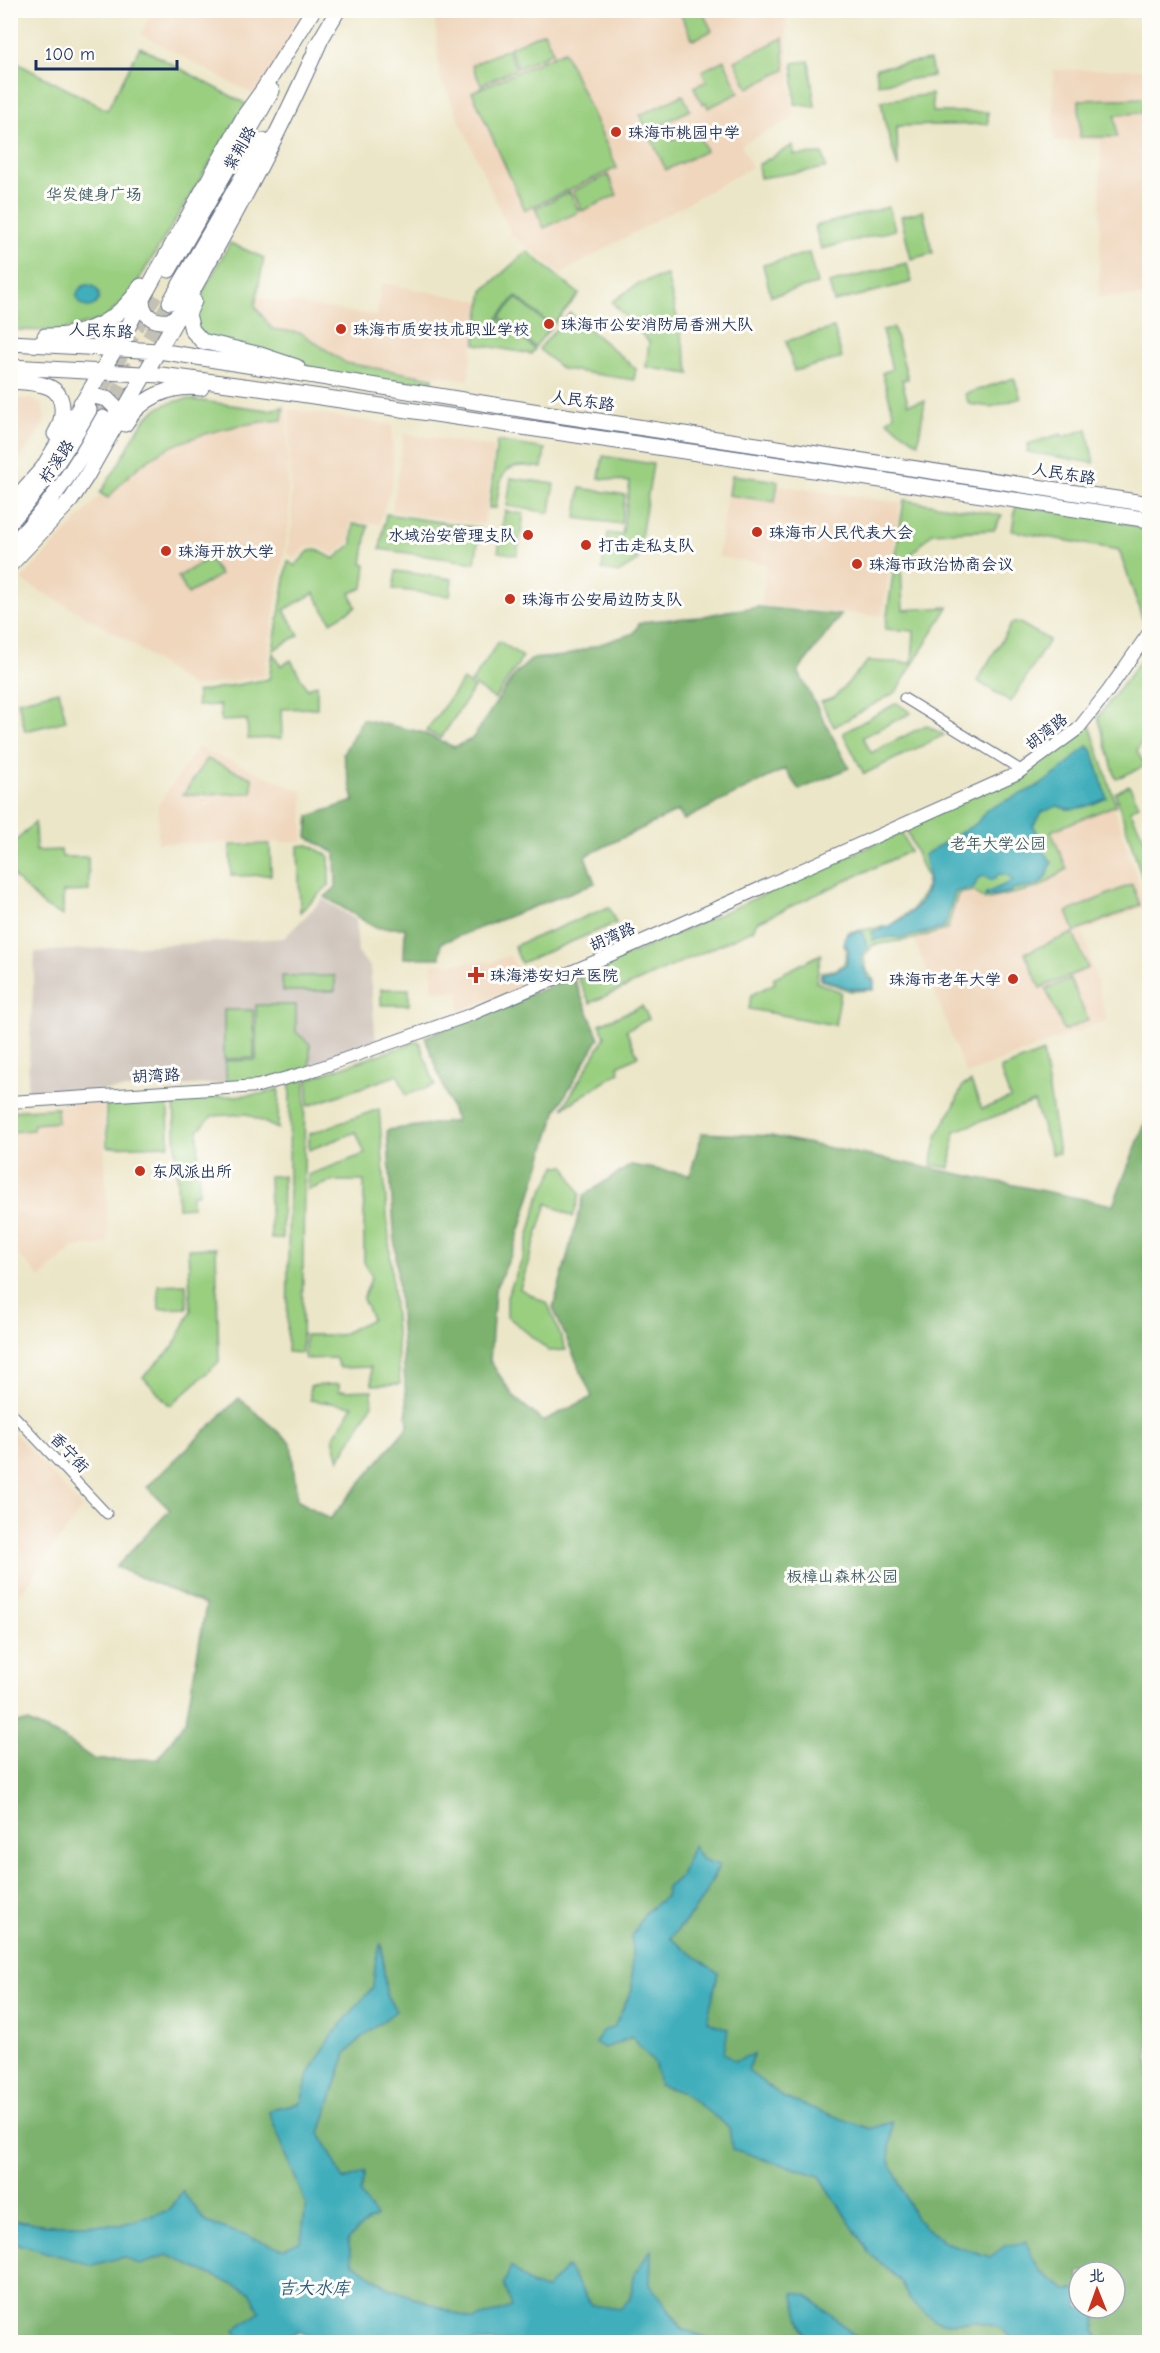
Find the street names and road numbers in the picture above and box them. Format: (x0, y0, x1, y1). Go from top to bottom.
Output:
street label: 紫荆路 (220, 123, 260, 174)
street label: 人民东路 (69, 320, 133, 342)
street label: 人民东路 (550, 388, 616, 414)
street label: 柠溪路 (36, 437, 78, 486)
street label: 人民东路 (1031, 460, 1097, 488)
street label: 胡湾路 (1022, 710, 1071, 754)
street label: 胡湾路 (587, 919, 638, 955)
street label: 胡湾路 (132, 1066, 180, 1086)
street label: 香宁街 (46, 1429, 92, 1476)

